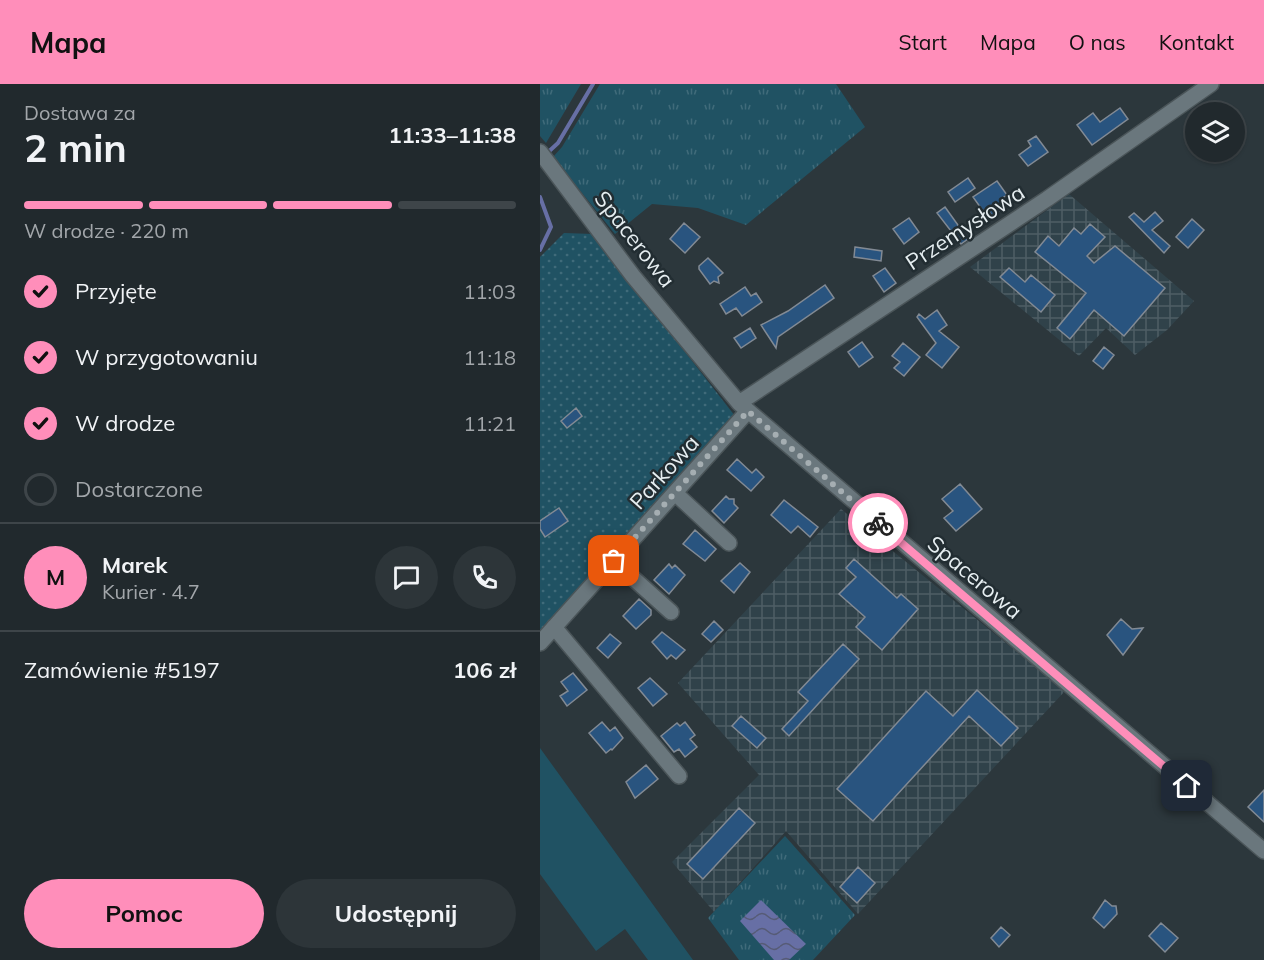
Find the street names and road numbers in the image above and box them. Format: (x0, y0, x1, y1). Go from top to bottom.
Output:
street label: Przemysłowa (900, 178, 1030, 276)
street label: Spacerowa (589, 185, 681, 293)
street label: Parkowa (623, 429, 705, 515)
street label: Spacerowa (922, 529, 1028, 625)

